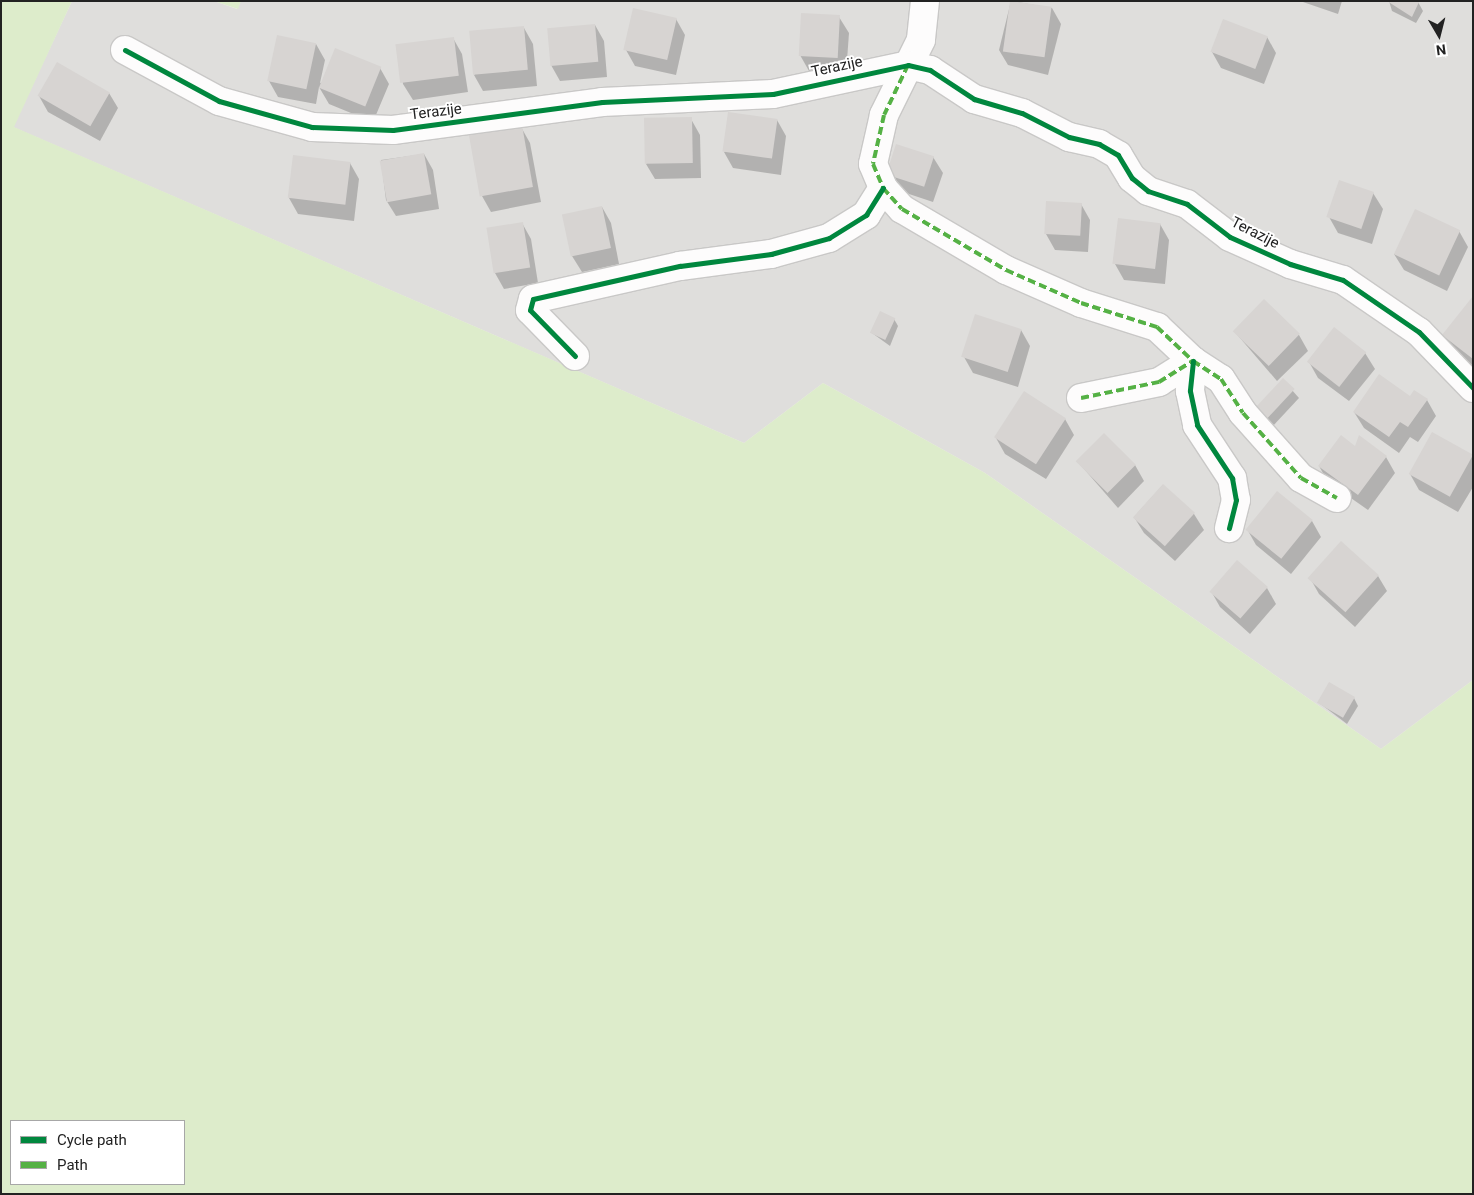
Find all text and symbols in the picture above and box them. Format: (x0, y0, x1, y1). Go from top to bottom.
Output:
north arrow (1414, 10, 1464, 60)
text: N (1435, 41, 1447, 58)
street label: Terazije (810, 53, 864, 81)
street label: Terazije (409, 100, 463, 124)
street label: Terazije (1228, 213, 1282, 253)
legend (10, 1120, 185, 1185)
text: Cycle path (57, 1131, 127, 1149)
text: Path (57, 1156, 88, 1174)

